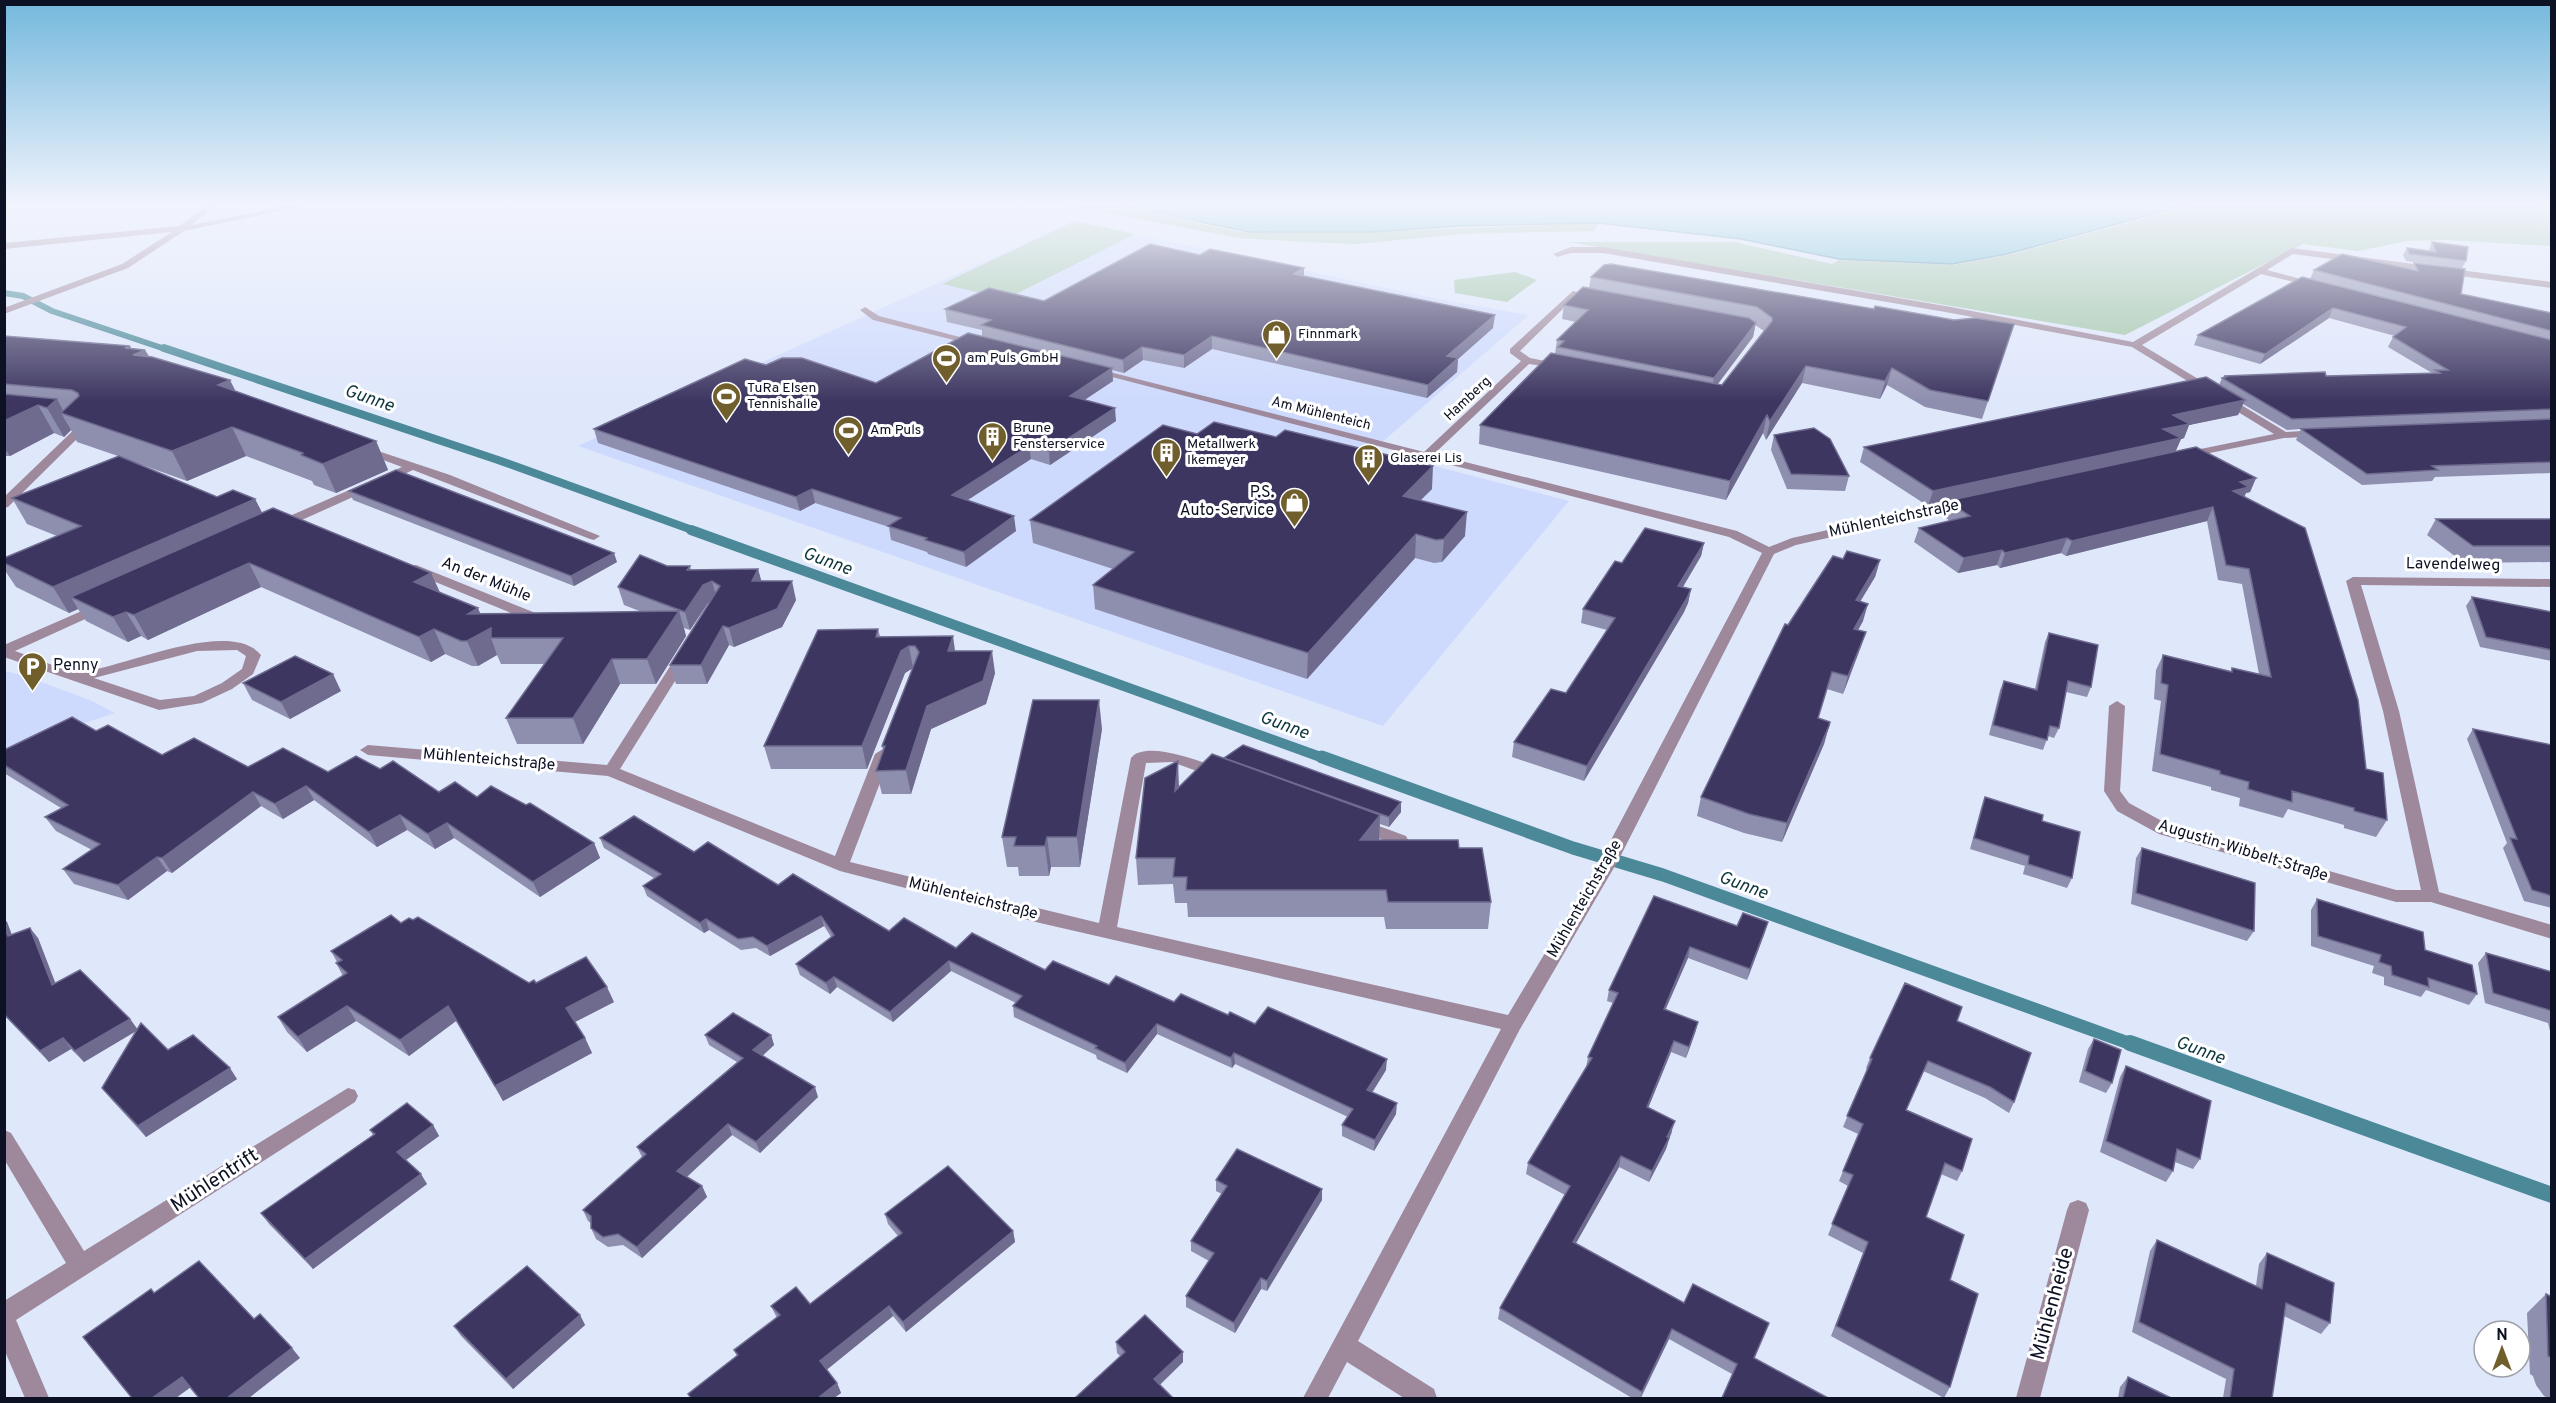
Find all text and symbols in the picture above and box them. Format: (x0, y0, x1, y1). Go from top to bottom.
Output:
shop icon: Finnmark (1261, 318, 1293, 360)
place label: Finnmark (1298, 326, 1358, 343)
sports icon: am Puls GmbH (930, 342, 962, 384)
place label: am Puls GmbH (967, 350, 1059, 367)
street label: Hamberg (1441, 373, 1495, 425)
water label: Gunne (341, 380, 397, 418)
sports icon: TuRa Elsen Tennishalle (710, 380, 742, 422)
place label: TuRa Elsen Tennishalle (747, 380, 818, 413)
street label: Am Mühlenteich (1270, 393, 1372, 435)
sports icon: Am Puls (833, 414, 865, 456)
building icon: Brune Fensterservice (976, 420, 1008, 462)
place label: Brune Fensterservice (1013, 420, 1105, 453)
place label: Am Puls (870, 422, 921, 439)
building icon: Metallwerk Ikemeyer (1150, 436, 1182, 478)
place label: Metallwerk Ikemeyer (1187, 436, 1256, 469)
building icon: Glaserei Lis (1353, 442, 1385, 484)
place label: Glaserei Lis (1390, 450, 1462, 467)
place label: P.S. Auto-Service (1180, 483, 1274, 521)
shop icon: P.S. Auto-Service (1279, 486, 1311, 528)
street label: Mühlenteichstraße (1827, 495, 1961, 543)
water label: Gunne (799, 543, 855, 582)
street label: An der Mühle (438, 553, 534, 607)
street label: Lavendelweg (2406, 554, 2500, 576)
parking icon: Penny (16, 650, 48, 692)
place label: Penny (53, 656, 99, 676)
water label: Gunne (1256, 707, 1312, 746)
street label: Mühlenteichstraße (422, 744, 556, 776)
street label: Augustin-Wibbelt-Straße (2156, 816, 2330, 886)
street label: Mühlenteichstraße (1543, 837, 1627, 961)
water label: Gunne (1715, 867, 1771, 906)
street label: Mühlenteichstraße (906, 873, 1040, 925)
water label: Gunne (2172, 1032, 2228, 1071)
street label: Mühlentrift (166, 1143, 264, 1219)
street label: Mühlenheide (2026, 1245, 2080, 1363)
north arrow (2472, 1319, 2532, 1379)
text: N (2496, 1326, 2508, 1346)

